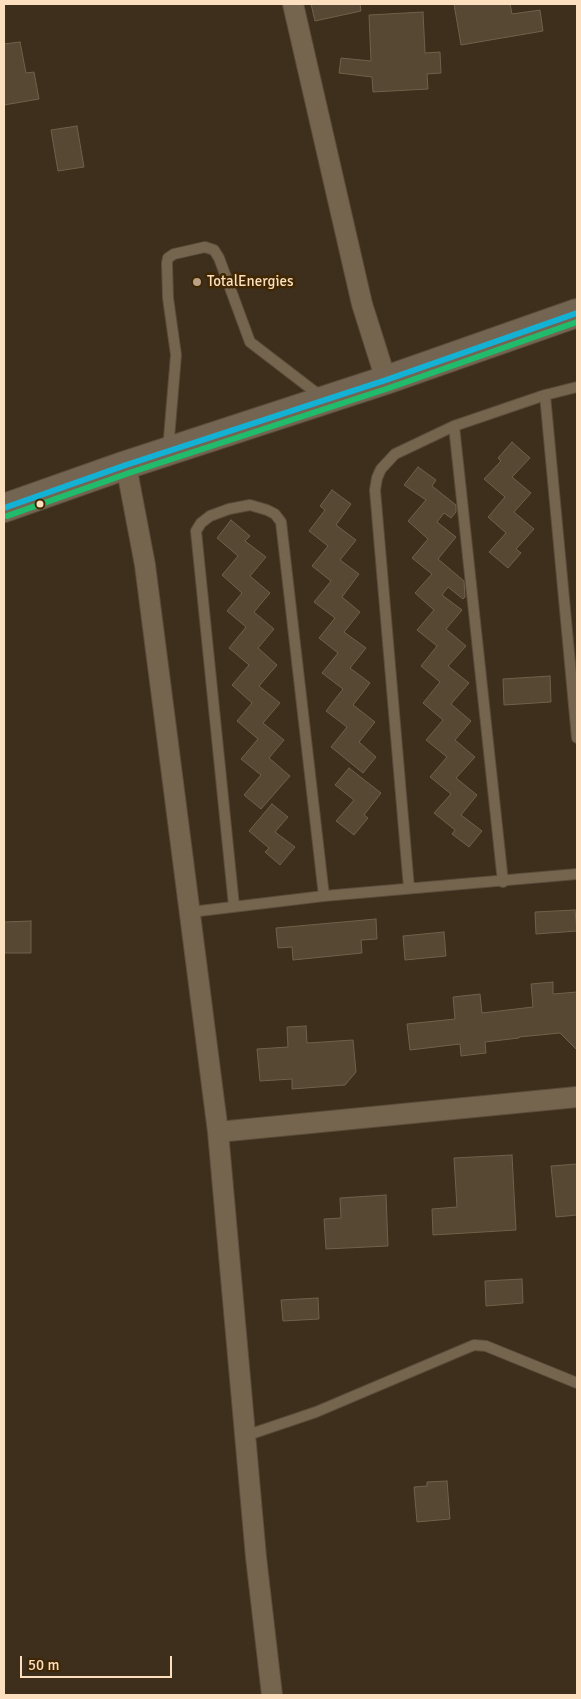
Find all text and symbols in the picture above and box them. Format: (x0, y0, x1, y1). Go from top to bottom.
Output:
place label: TotalEnergies (207, 273, 294, 291)
marker: TotalEnergies (191, 276, 203, 288)
unlabelled marker (35, 499, 45, 509)
scale bar (22, 1646, 175, 1678)
text: 50 m (28, 1656, 59, 1674)

